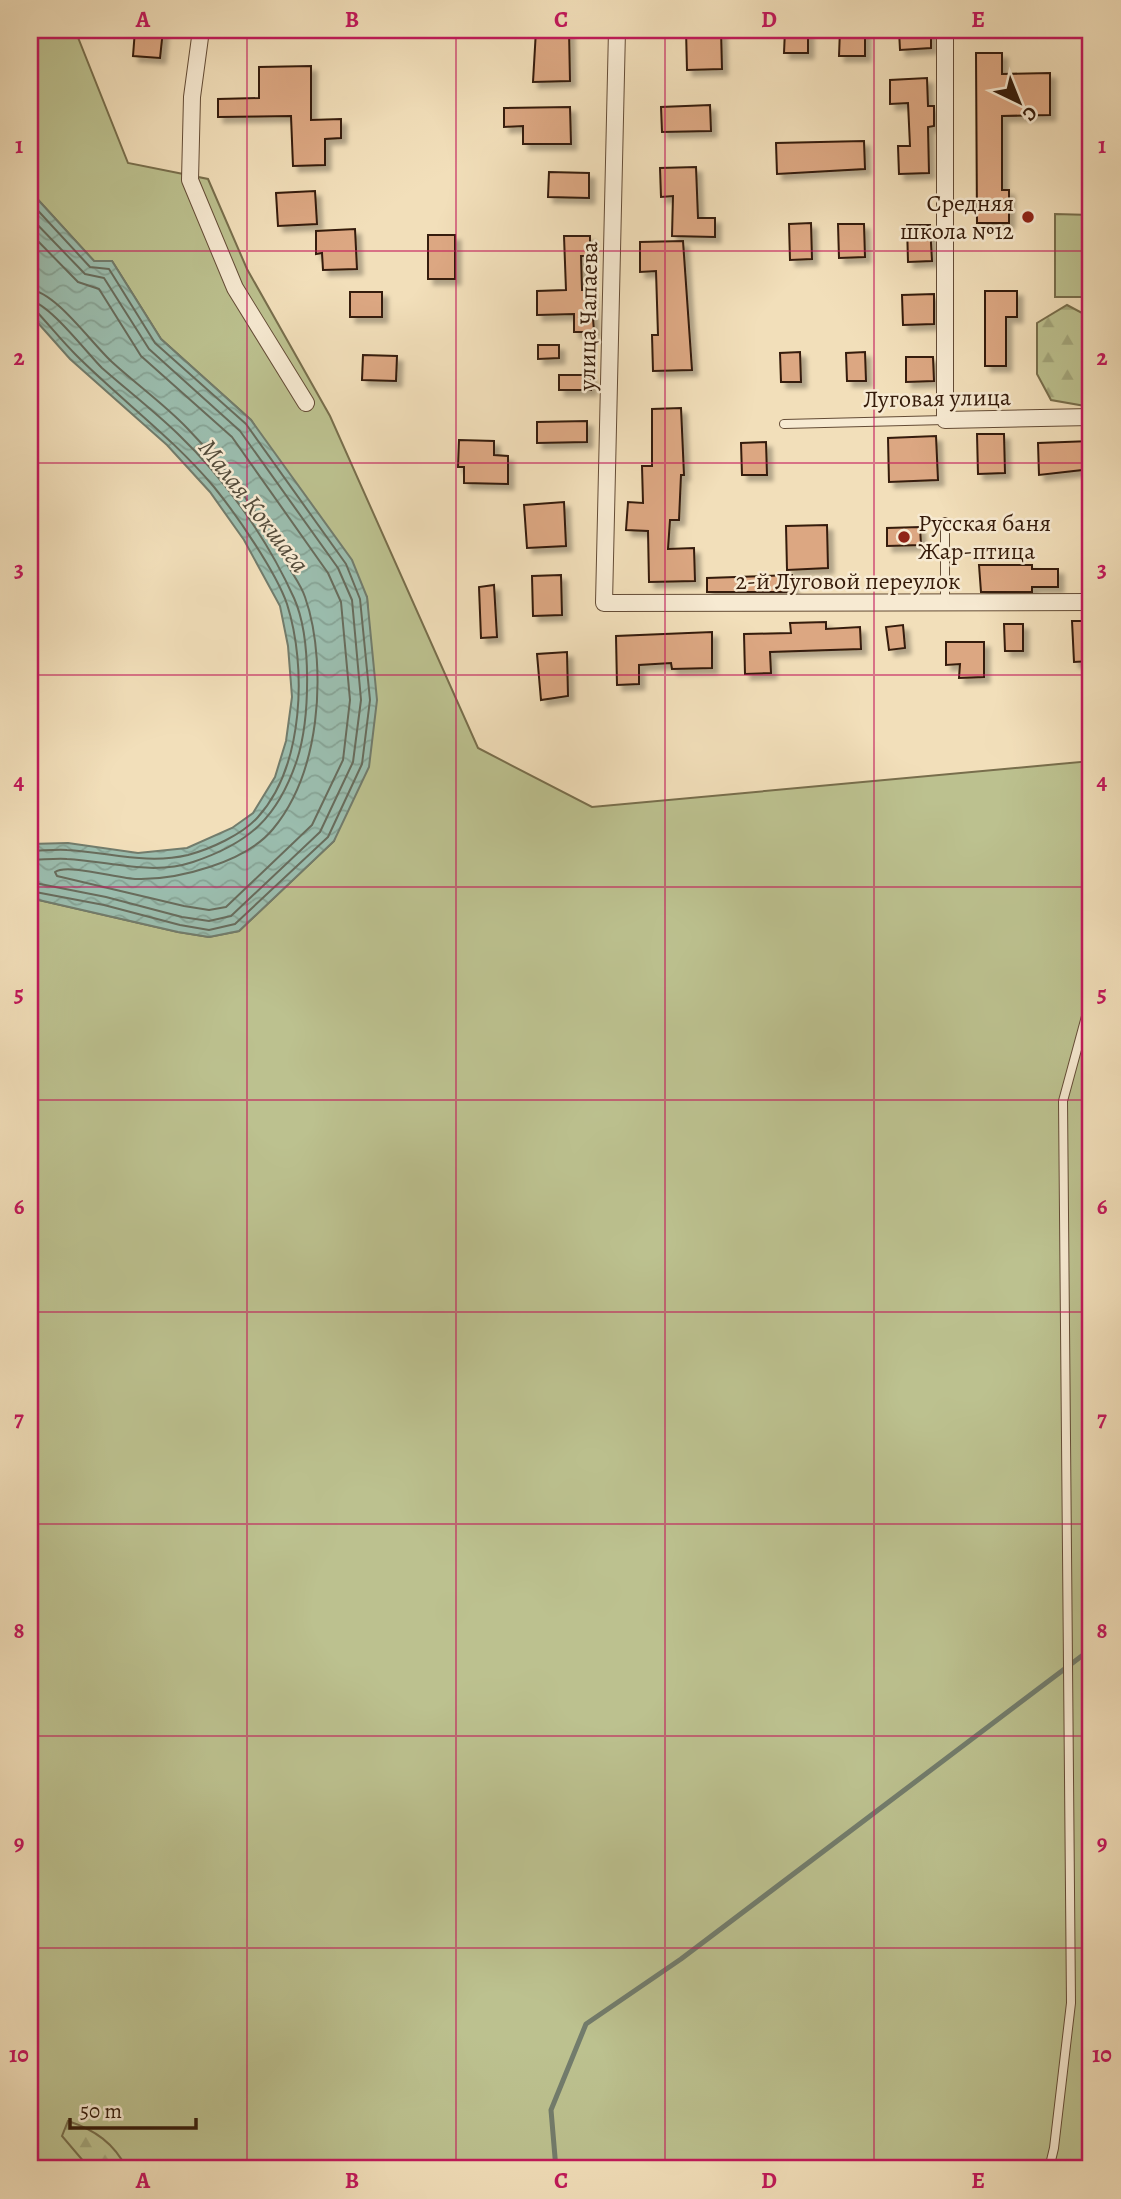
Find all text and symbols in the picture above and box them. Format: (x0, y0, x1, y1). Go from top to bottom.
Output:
text: A (135, 4, 151, 35)
text: B (345, 4, 359, 35)
text: C (554, 4, 568, 35)
text: D (761, 4, 777, 35)
text: E (971, 4, 985, 35)
north arrow (984, 66, 1054, 136)
text: С (1017, 100, 1043, 127)
text: 1 (15, 130, 23, 161)
text: 1 (1098, 130, 1106, 161)
place label: Средняя школа №12 (900, 187, 1014, 247)
marker: Средняя школа №12 (1020, 209, 1036, 225)
street label: улица Чапаева (571, 241, 605, 392)
text: 2 (13, 342, 25, 373)
text: 2 (1096, 342, 1108, 373)
street label: Луговая улица (863, 381, 1011, 415)
water label: Малая Кокшага (190, 432, 318, 580)
place label: Русская баня Жар-птица (918, 507, 1051, 567)
marker: Русская баня Жар-птица (896, 529, 912, 545)
text: 3 (14, 554, 24, 585)
text: 3 (1097, 554, 1107, 585)
street label: 2-й Луговой переулок (735, 565, 961, 597)
text: 4 (14, 766, 25, 797)
text: 4 (1097, 766, 1108, 797)
text: 5 (14, 978, 24, 1009)
text: 5 (1097, 978, 1107, 1009)
text: 6 (14, 1191, 25, 1222)
text: 6 (1097, 1191, 1108, 1222)
text: 7 (14, 1403, 24, 1434)
text: 7 (1097, 1403, 1107, 1434)
text: 8 (13, 1615, 25, 1646)
text: 8 (1096, 1615, 1108, 1646)
text: 9 (14, 1827, 24, 1858)
text: 9 (1097, 1827, 1107, 1858)
text: 10 (9, 2039, 29, 2070)
text: 10 (1092, 2039, 1112, 2070)
scale bar (70, 2087, 196, 2131)
text: 50 m (80, 2097, 122, 2125)
text: A (135, 2165, 151, 2196)
text: B (345, 2165, 359, 2196)
text: C (554, 2165, 568, 2196)
text: D (761, 2165, 777, 2196)
text: E (971, 2165, 985, 2196)

